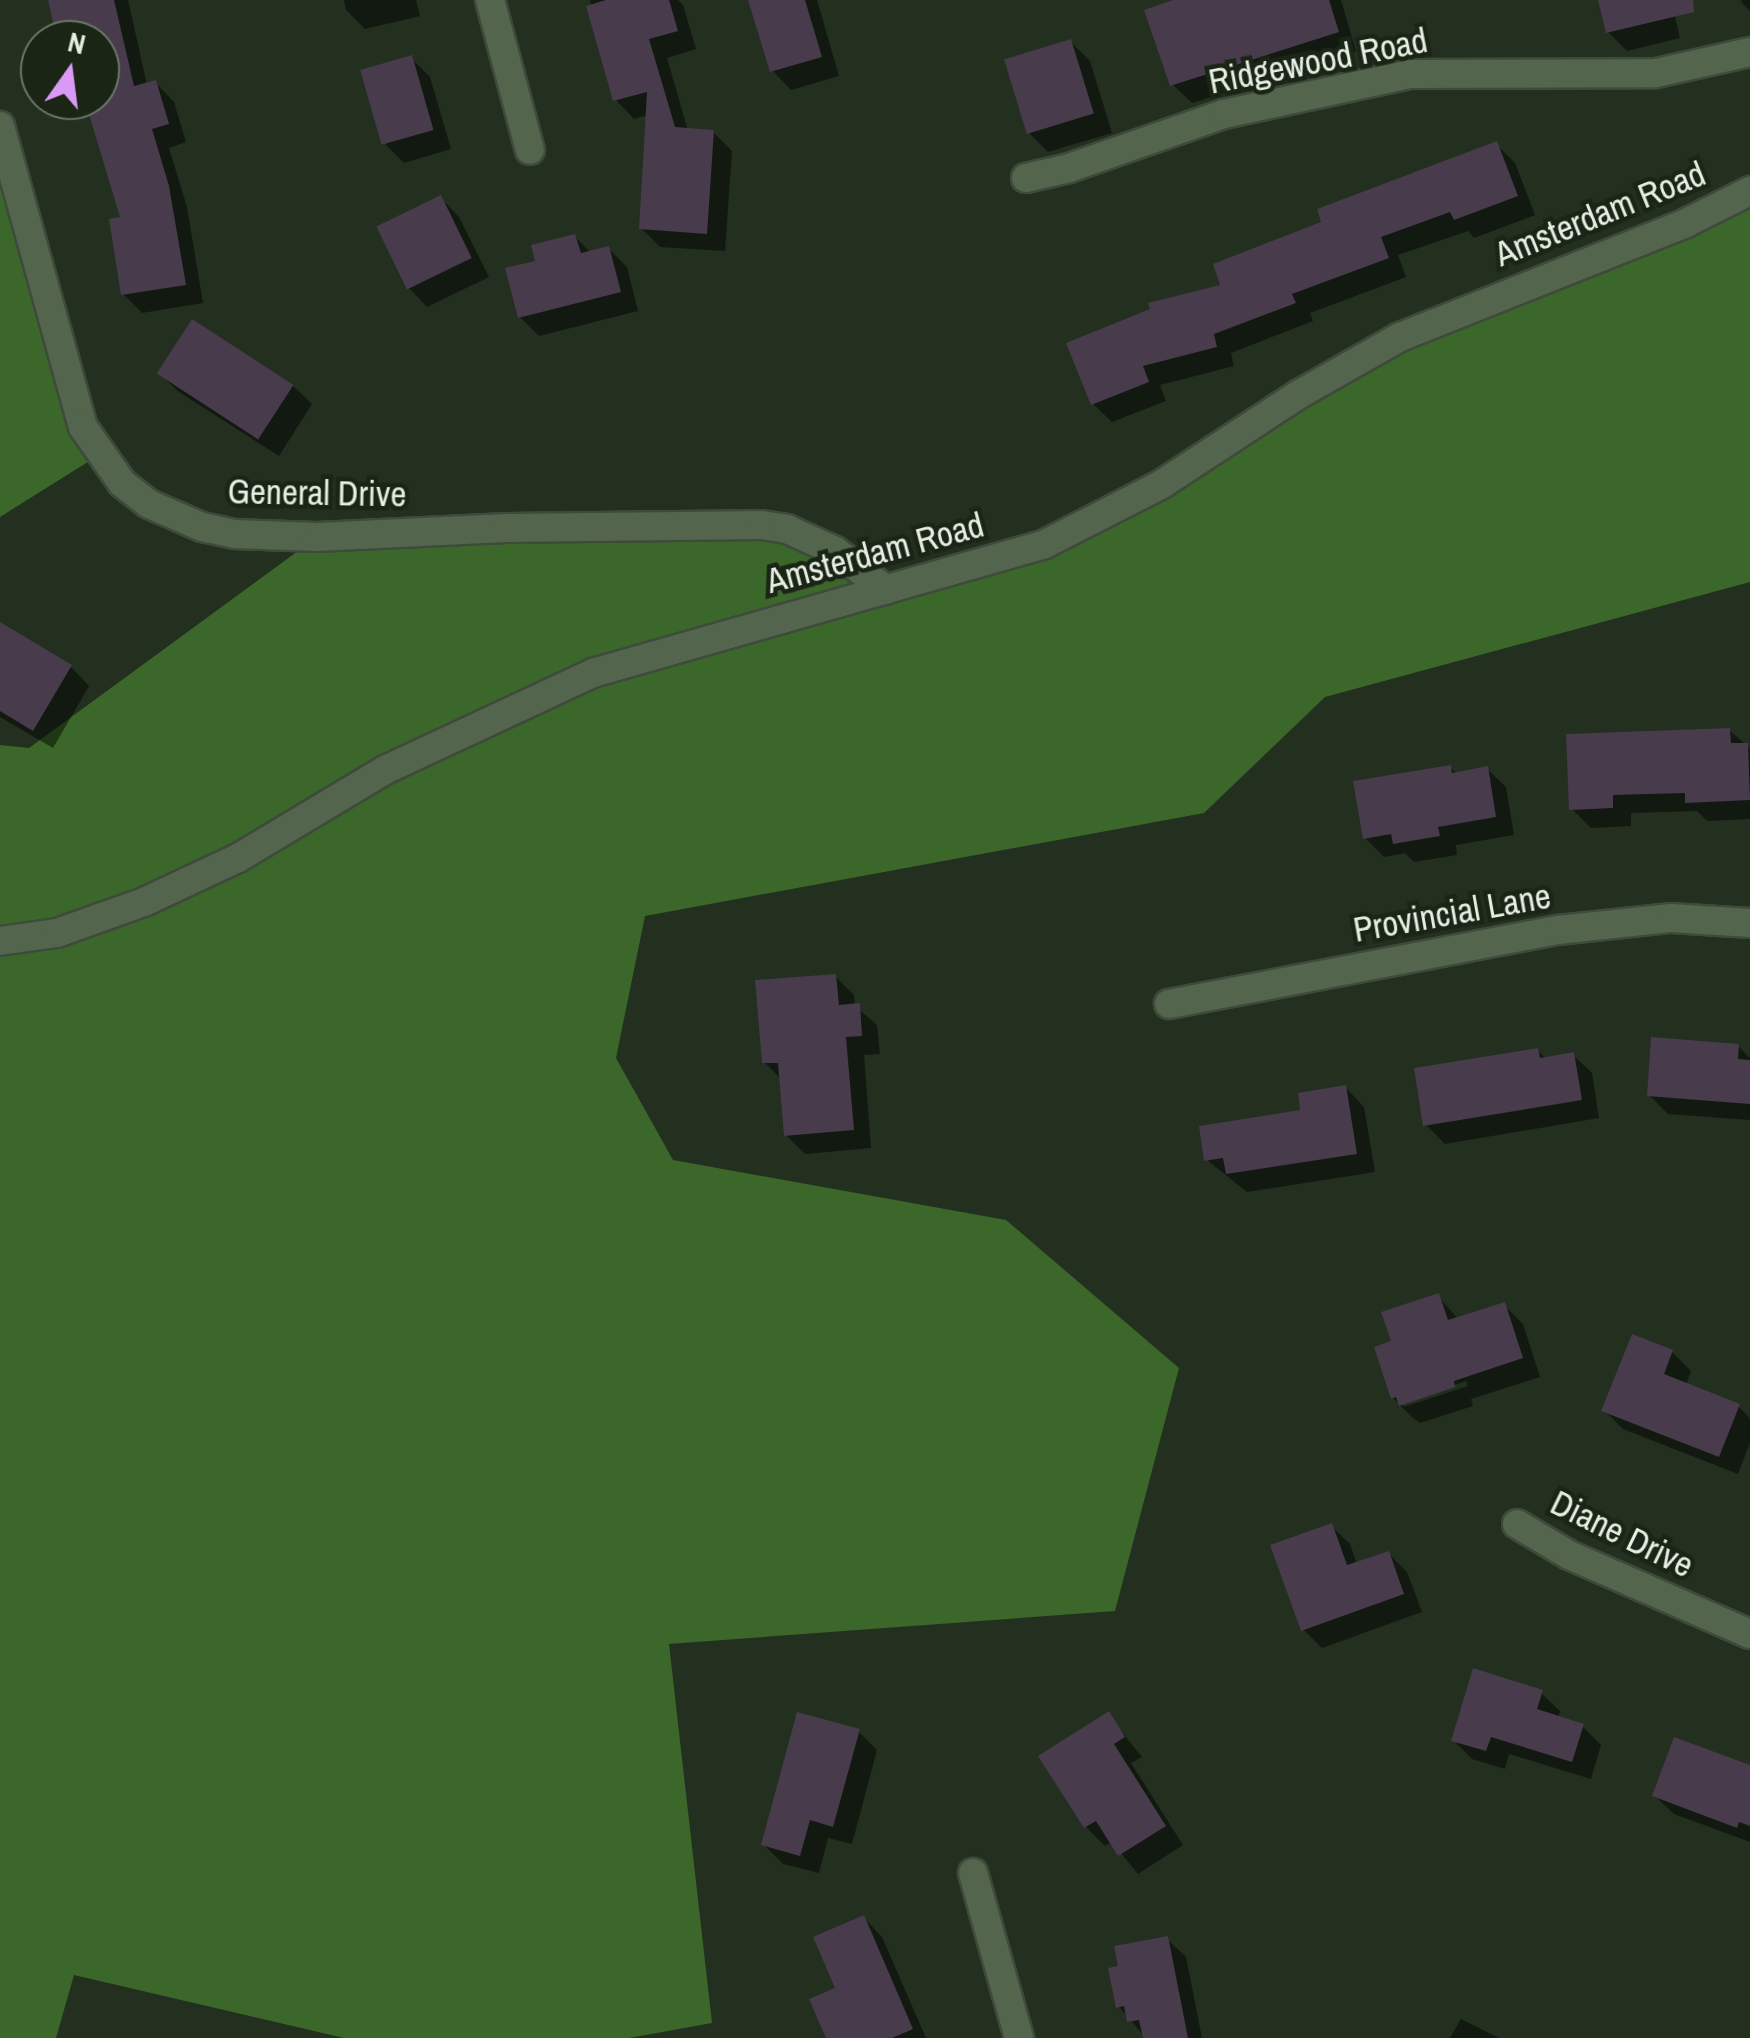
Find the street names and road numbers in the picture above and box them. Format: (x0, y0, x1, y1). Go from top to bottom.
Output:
street label: Ridgewood Road (1205, 19, 1431, 103)
street label: Amsterdam Road (1489, 153, 1711, 275)
street label: General Drive (227, 470, 407, 516)
street label: Amsterdam Road (762, 504, 988, 602)
street label: Provincial Lane (1350, 875, 1554, 951)
street label: Diane Drive (1544, 1482, 1700, 1586)

